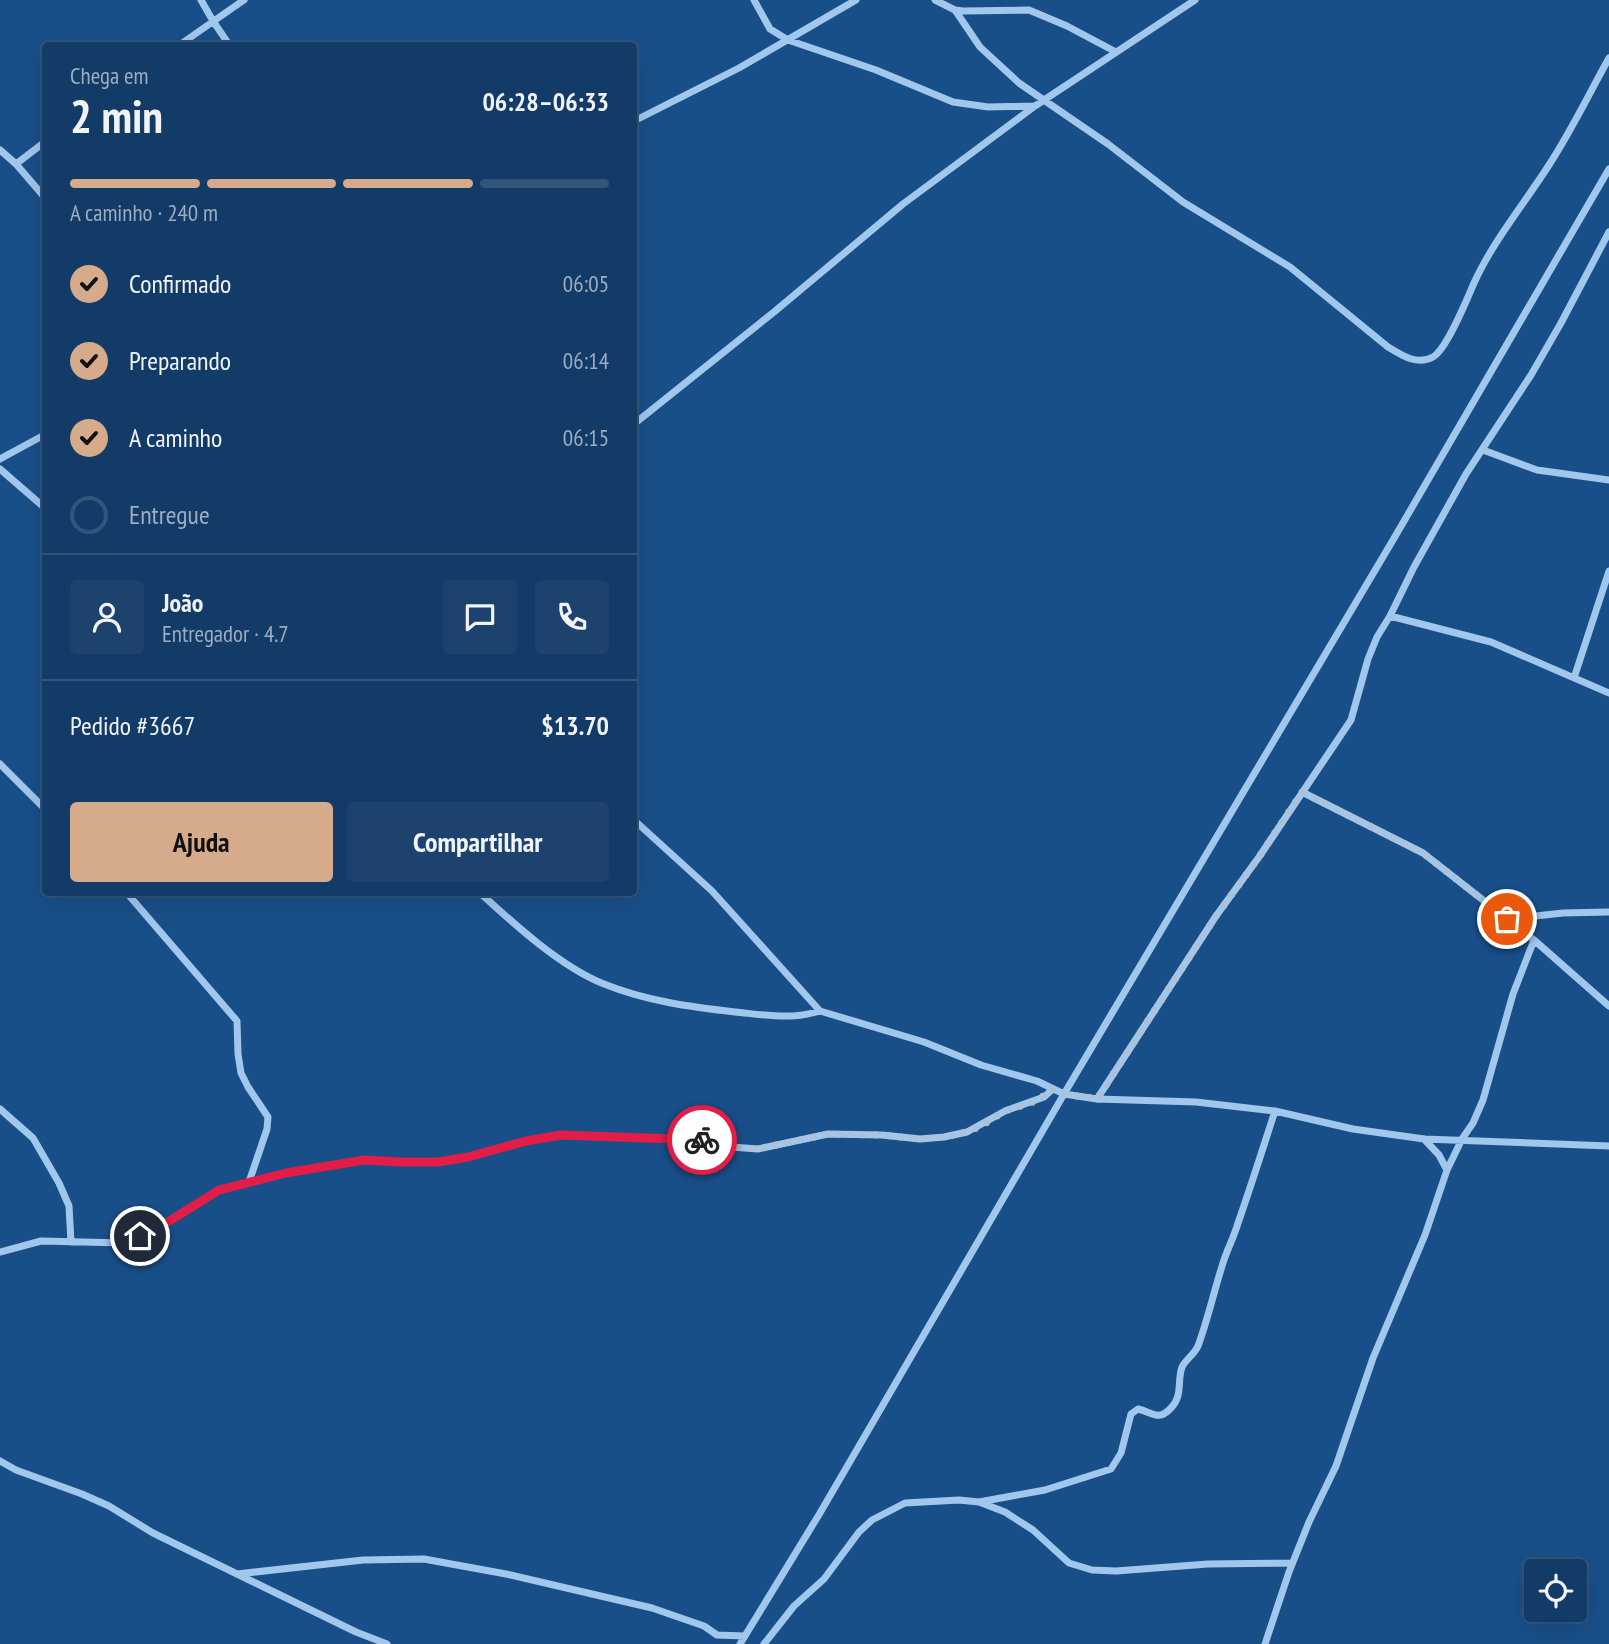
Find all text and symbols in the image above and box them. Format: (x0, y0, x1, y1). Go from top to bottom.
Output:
text: Chega em (70, 61, 148, 90)
text: 06:28–06:33 (482, 85, 609, 118)
text: 2 min (70, 86, 163, 146)
text: A caminho · 240 m (70, 198, 218, 227)
icon: check (70, 265, 108, 303)
text: Confirmado (129, 267, 231, 300)
text: 06:05 (563, 269, 609, 298)
icon: check (70, 342, 108, 380)
text: Preparando (129, 344, 231, 377)
text: 06:14 (563, 346, 609, 375)
icon: check (70, 419, 108, 457)
text: A caminho (129, 421, 222, 454)
text: 06:15 (563, 423, 609, 452)
text: Entregue (129, 498, 210, 531)
button: person (70, 580, 144, 654)
button: chat (443, 580, 517, 654)
button: phone (535, 580, 609, 654)
text: João (162, 586, 203, 619)
text: Entregador · 4.7 (162, 619, 289, 648)
text: Pedido #3667 (70, 709, 195, 742)
text: $13.70 (541, 709, 609, 742)
button: Ajuda (70, 802, 333, 882)
button: Compartilhar (347, 802, 609, 882)
pin (1477, 889, 1537, 949)
icon: bag (1488, 900, 1526, 938)
courier (667, 1105, 737, 1175)
icon: bike (683, 1121, 721, 1159)
pin (110, 1206, 170, 1266)
icon: home (121, 1217, 159, 1255)
map controls (1524, 1559, 1587, 1622)
button: locate (1524, 1559, 1587, 1622)

